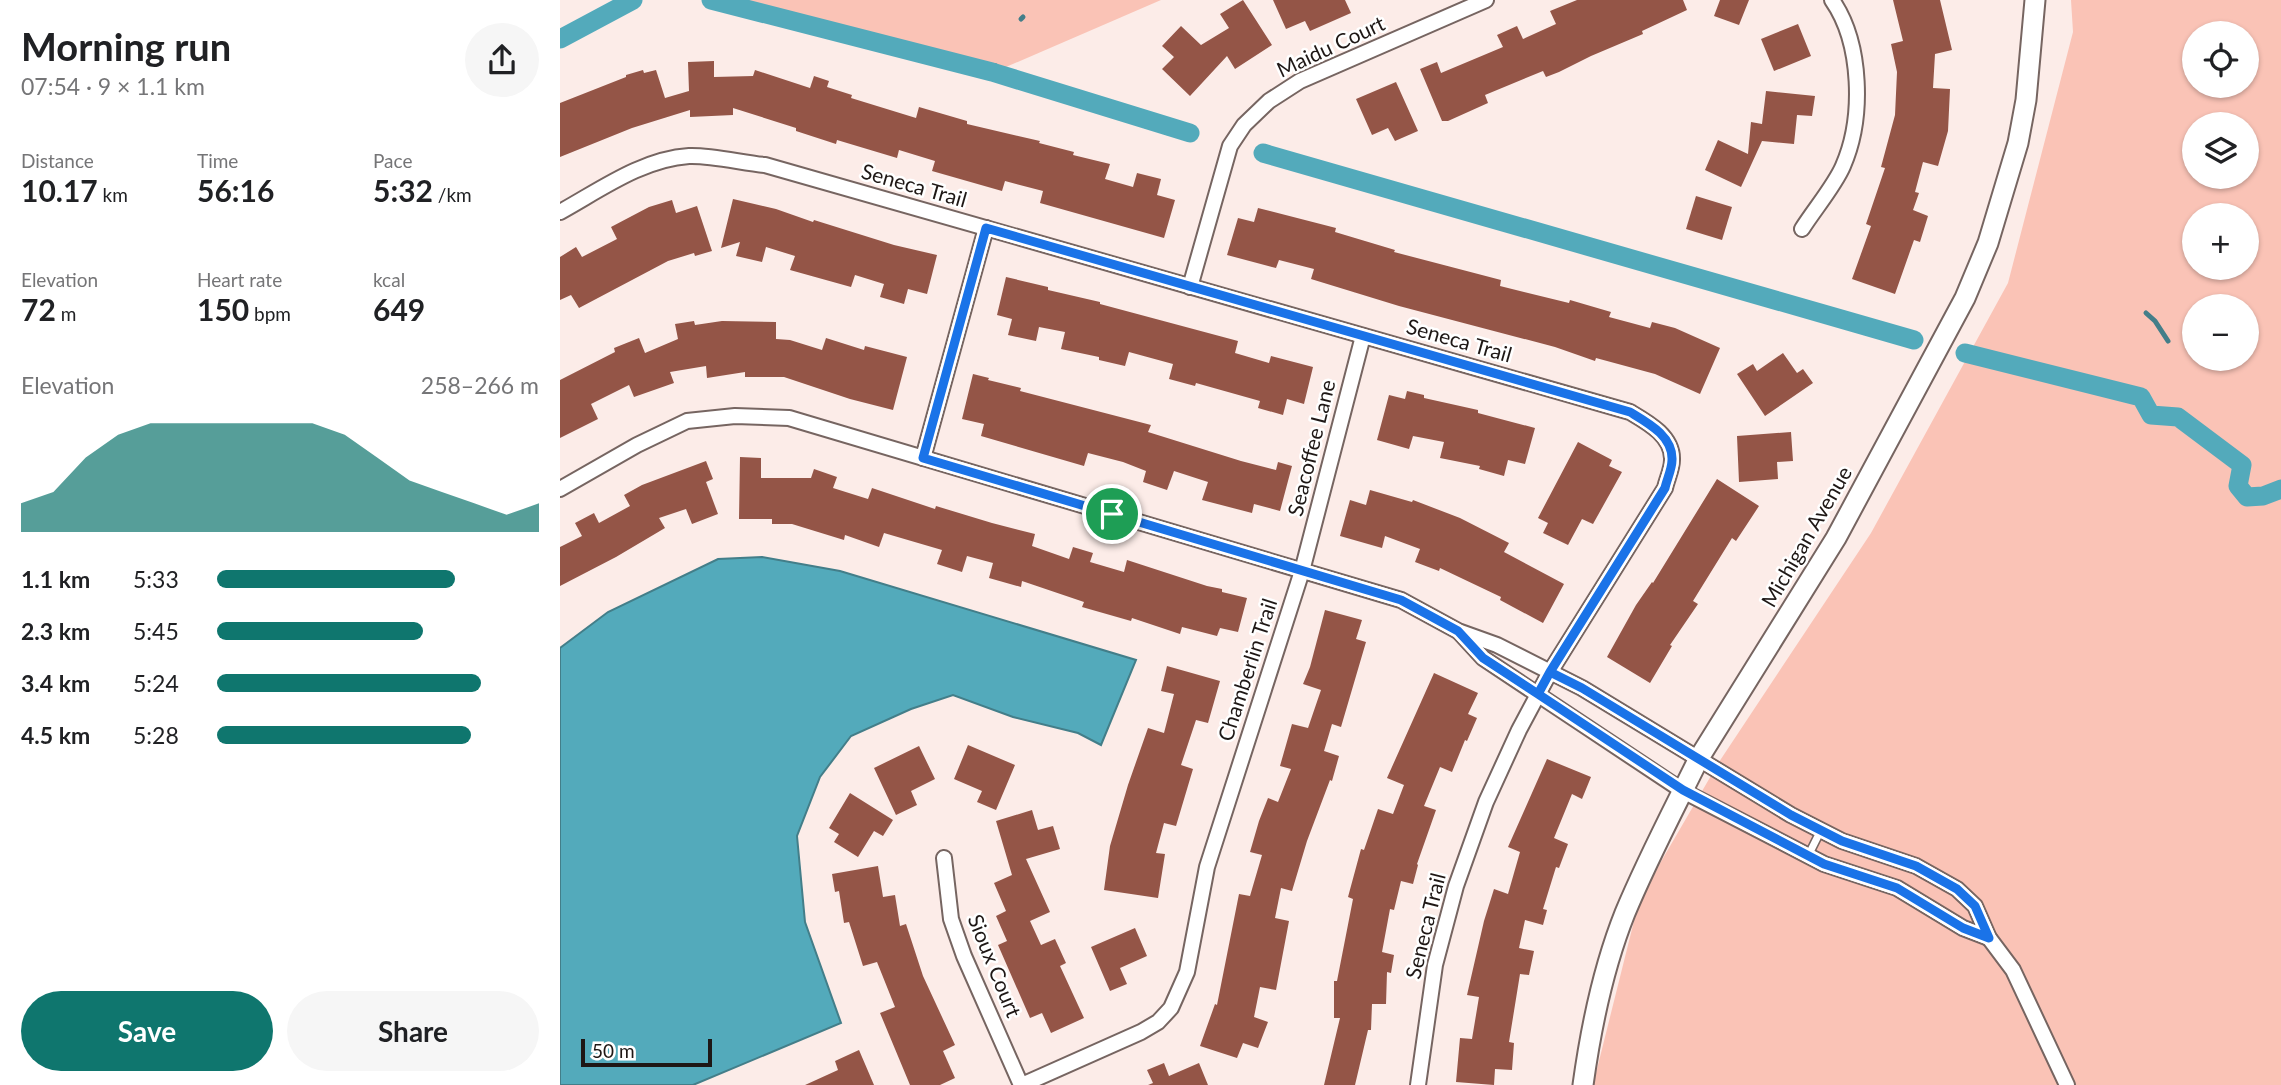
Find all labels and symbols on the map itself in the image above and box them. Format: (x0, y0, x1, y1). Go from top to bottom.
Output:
street label: Maidu Court (1272, 10, 1389, 82)
street label: Seneca Trail (859, 158, 970, 212)
street label: Seneca Trail (1404, 313, 1515, 367)
street label: Seacoffee Lane (1282, 377, 1340, 518)
street label: Michigan Avenue (1755, 461, 1856, 611)
pin (1082, 484, 1142, 544)
street label: Chamberlin Trail (1212, 595, 1281, 744)
street label: Seneca Trail (1399, 870, 1450, 981)
street label: Sioux Court (963, 910, 1027, 1021)
scale bar (581, 1036, 712, 1068)

